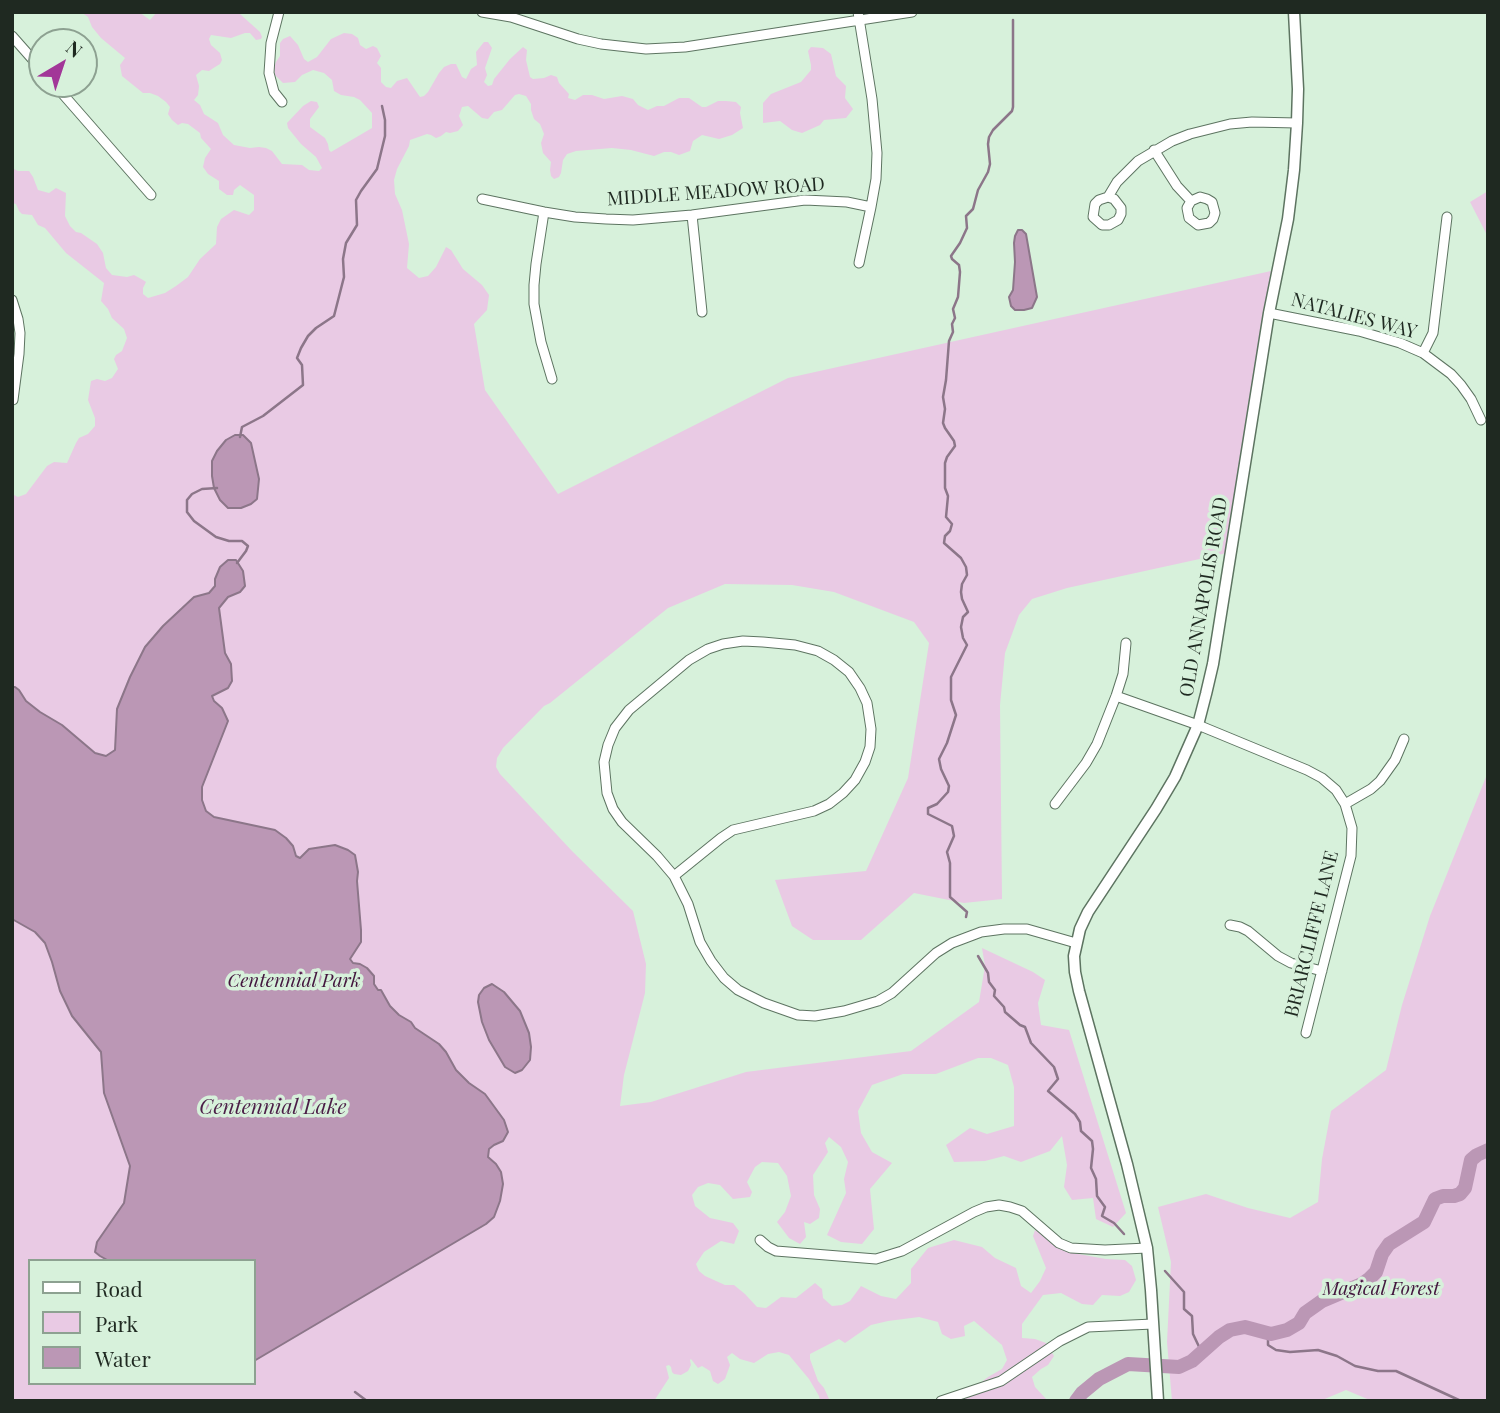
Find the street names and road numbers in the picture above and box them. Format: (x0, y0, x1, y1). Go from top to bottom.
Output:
street label: MIDDLE MEADOW ROAD (606, 173, 826, 211)
street label: NATALIES WAY (1289, 288, 1419, 344)
street label: OLD ANNAPOLIS ROAD (1175, 495, 1233, 699)
street label: BRIARCLIFFE LANE (1280, 848, 1344, 1020)

